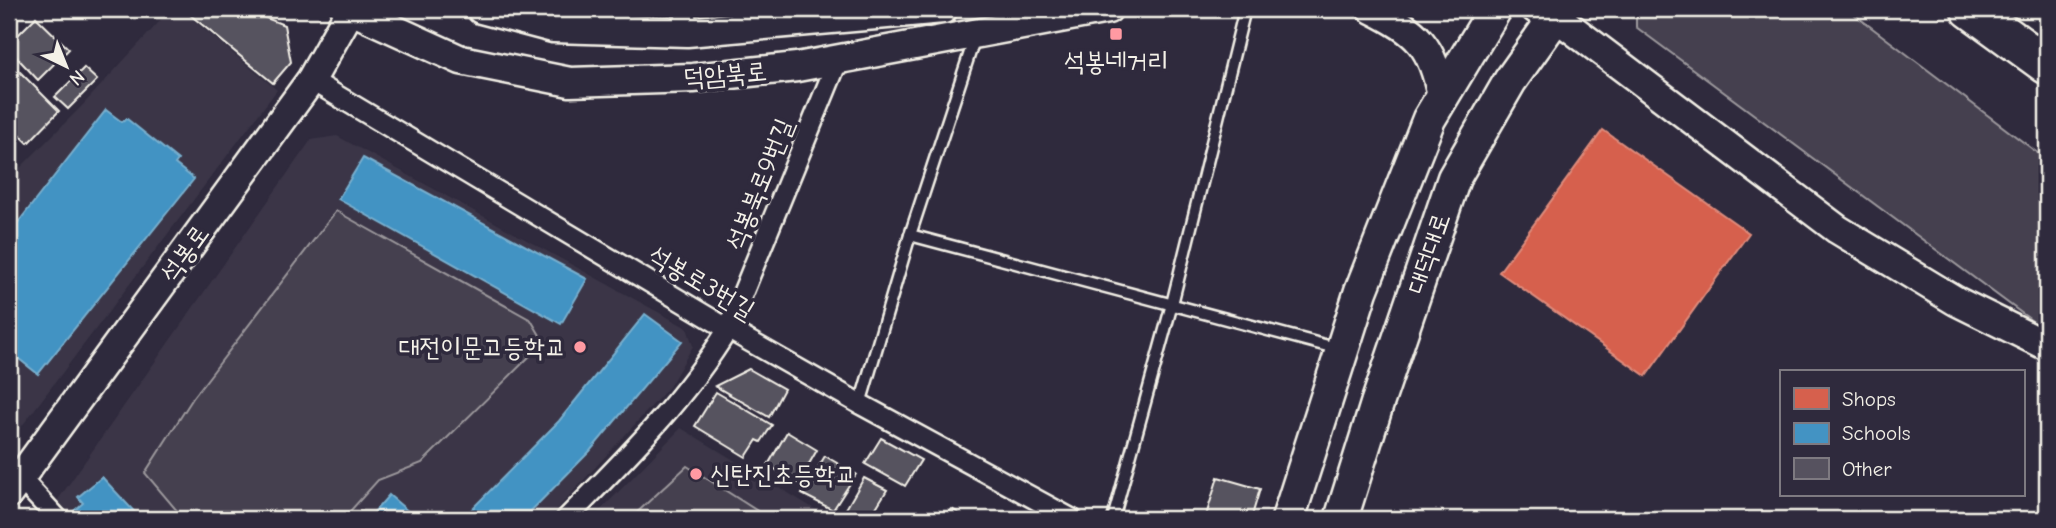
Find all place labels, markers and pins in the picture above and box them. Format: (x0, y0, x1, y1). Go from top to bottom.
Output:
marker: 석봉네거리 (1108, 26, 1124, 42)
place label: 석봉네거리 (1064, 47, 1168, 77)
place label: 대전이문고등학교 (399, 333, 566, 363)
marker: 대전이문고등학교 (572, 339, 588, 355)
place label: 신탄진초등학교 (710, 460, 856, 490)
marker: 신탄진초등학교 (688, 466, 704, 482)

